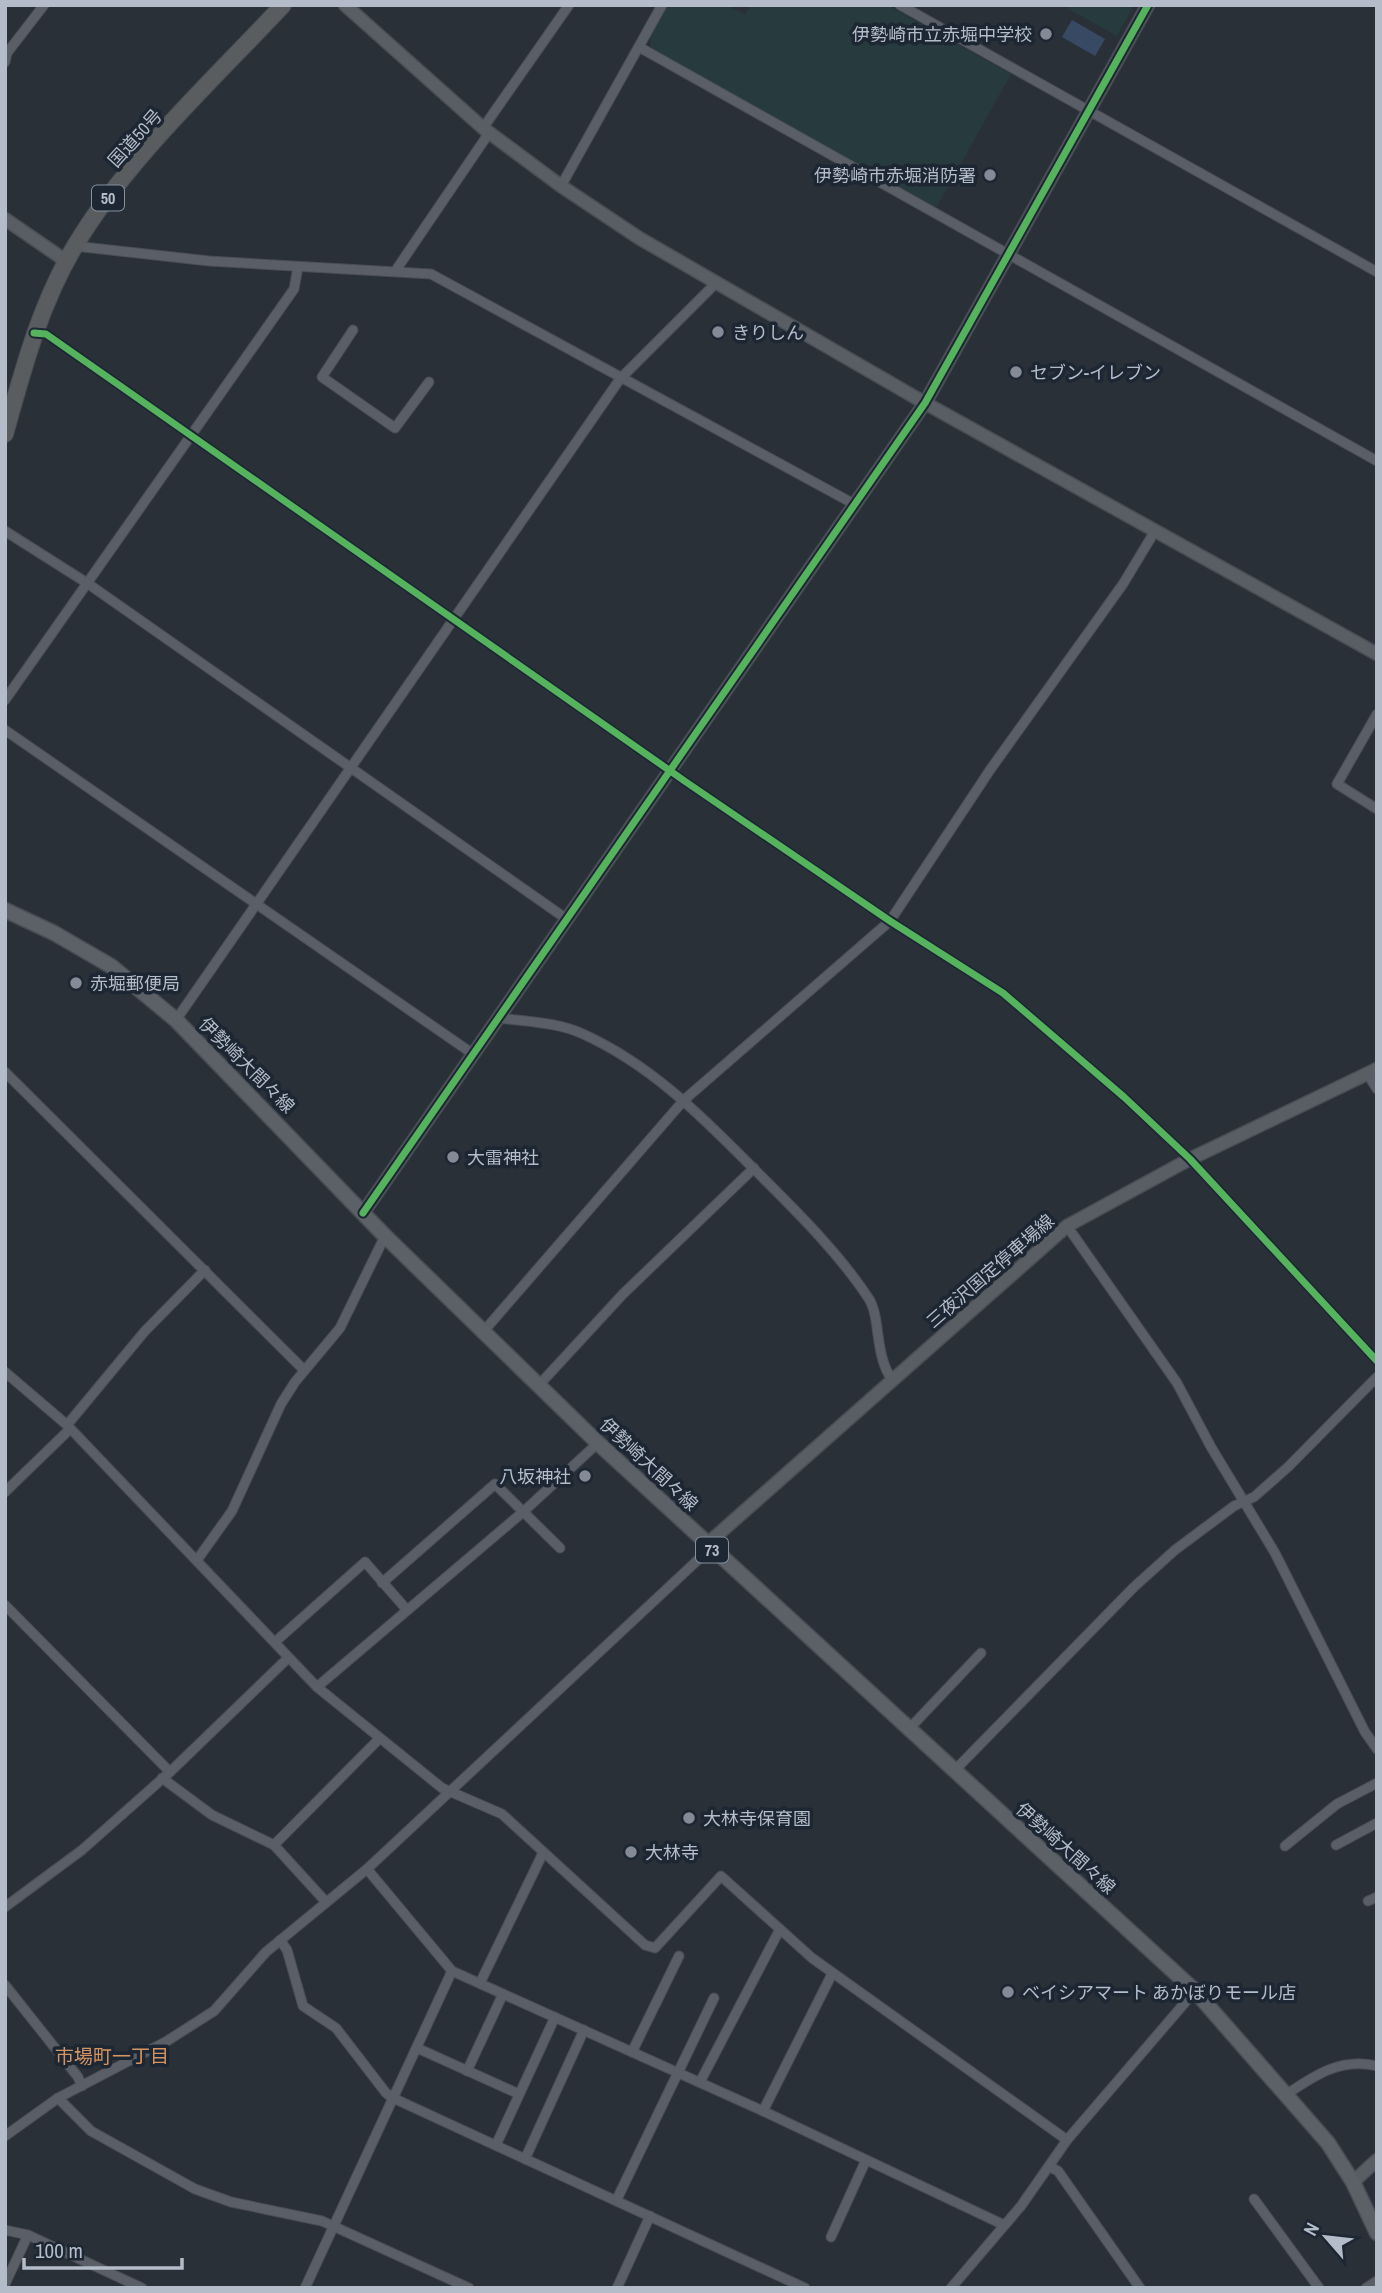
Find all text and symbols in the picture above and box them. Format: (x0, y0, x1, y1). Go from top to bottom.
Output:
place label: 伊勢崎市立赤堀中学校 (852, 22, 1032, 47)
marker: 伊勢崎市立赤堀中学校 (1038, 26, 1054, 42)
street label: 国道50号 (102, 103, 168, 173)
place label: 伊勢崎市赤堀消防署 (814, 163, 976, 188)
marker: 伊勢崎市赤堀消防署 (982, 167, 998, 183)
road number: 50 (92, 186, 124, 210)
place label: きりしん (732, 320, 804, 345)
marker: きりしん (710, 324, 726, 340)
place label: セブン-イレブン (1030, 360, 1161, 385)
marker: セブン-イレブン (1008, 364, 1024, 380)
place label: 赤堀郵便局 (90, 971, 180, 996)
marker: 赤堀郵便局 (68, 975, 84, 991)
street label: 伊勢崎大間々線 (194, 1012, 300, 1118)
place label: 大雷神社 (467, 1145, 539, 1170)
marker: 大雷神社 (445, 1149, 461, 1165)
street label: 三夜沢国定停車場線 (921, 1208, 1059, 1334)
street label: 伊勢崎大間々線 (594, 1412, 704, 1516)
place label: 八坂神社 (499, 1464, 571, 1489)
marker: 八坂神社 (577, 1468, 593, 1484)
road number: 73 (696, 1538, 728, 1562)
street label: 伊勢崎大間々線 (1011, 1797, 1121, 1899)
place label: 大林寺保育園 (703, 1806, 811, 1831)
marker: 大林寺保育園 (681, 1810, 697, 1826)
place label: 大林寺 (645, 1840, 699, 1865)
marker: 大林寺 (623, 1844, 639, 1860)
place label: ベイシアマート あかぼりモール店 (1022, 1980, 1296, 2005)
marker: ベイシアマート あかぼりモール店 (1000, 1984, 1016, 2000)
district label: 市場町一丁目 (55, 2043, 169, 2069)
north arrow (1291, 2202, 1361, 2272)
text: N (1297, 2218, 1325, 2240)
scale bar (24, 2226, 182, 2270)
text: 100 m (35, 2236, 83, 2265)

